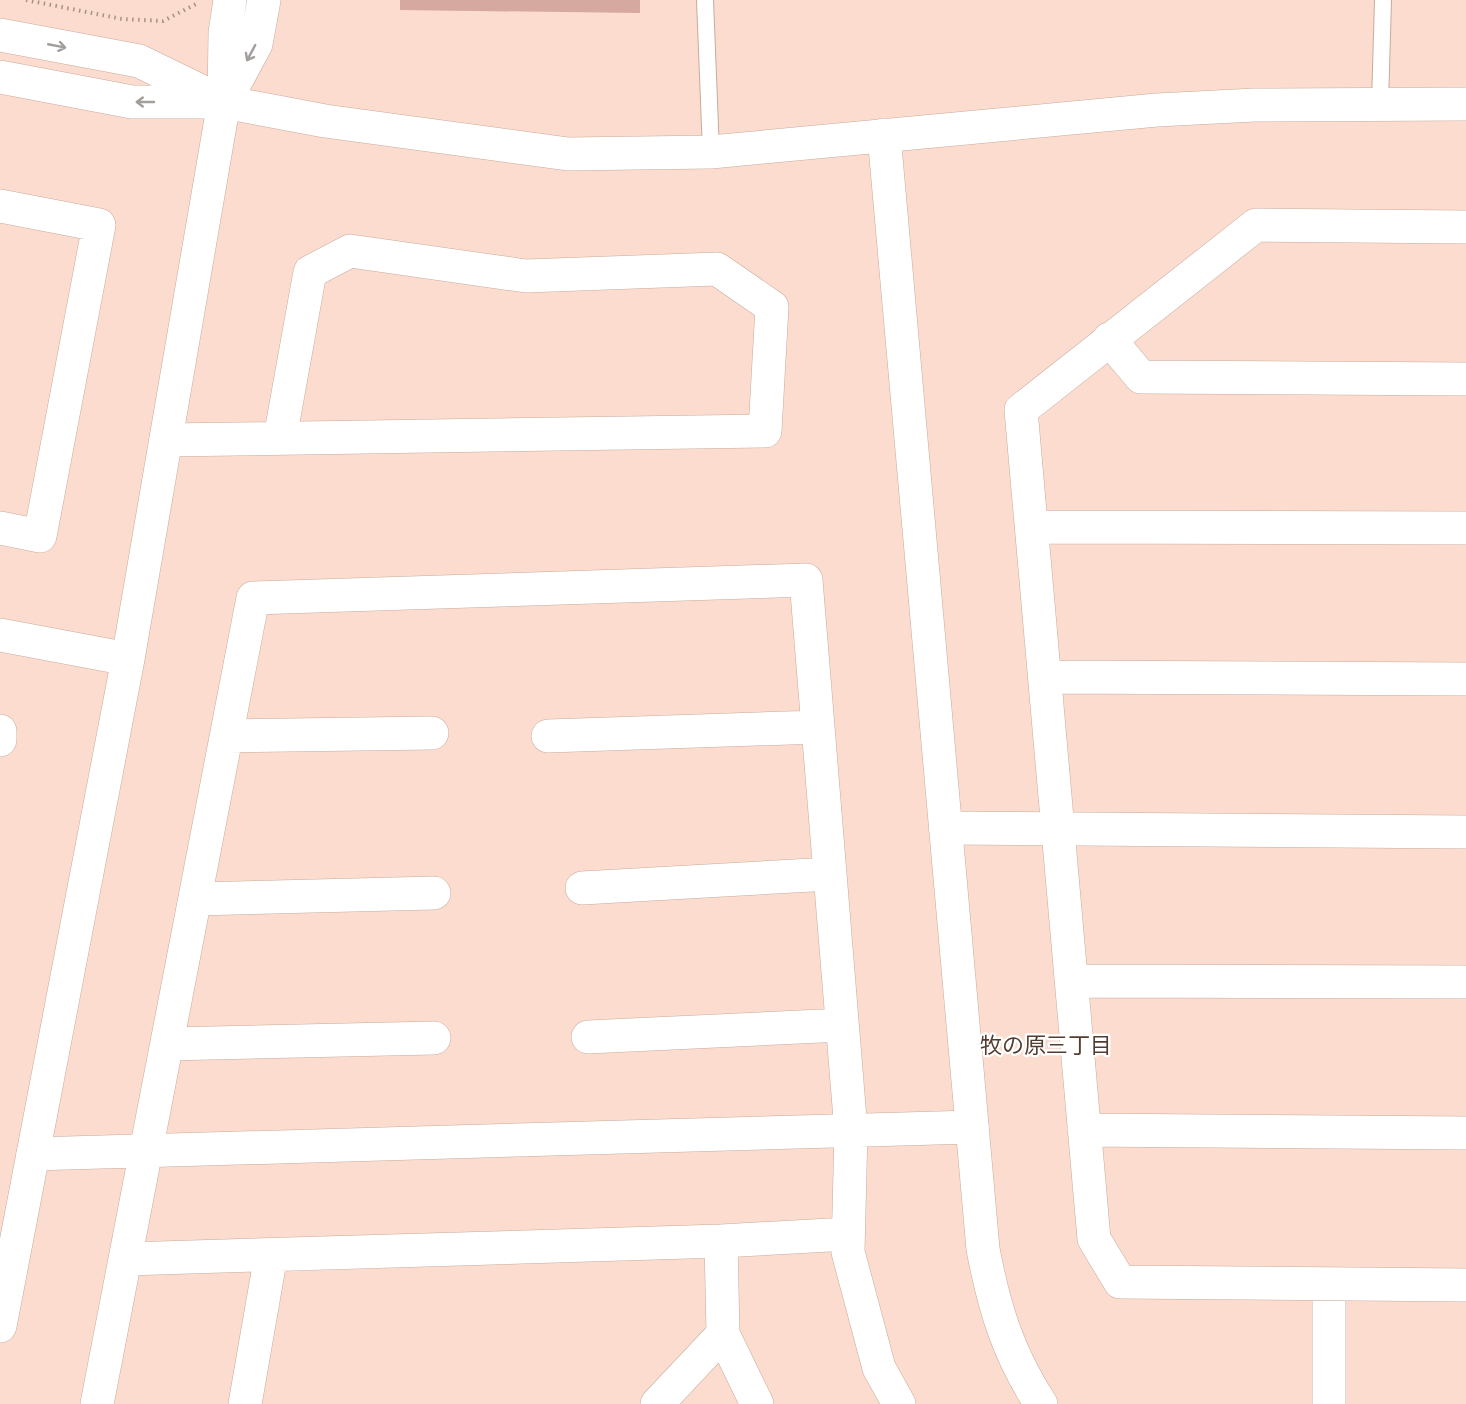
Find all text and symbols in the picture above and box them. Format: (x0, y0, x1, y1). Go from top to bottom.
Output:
one-way arrow (47, 41, 67, 52)
one-way arrow (245, 44, 256, 62)
one-way arrow (135, 96, 155, 108)
district label: 牧の原三丁目 (980, 1033, 1112, 1058)

